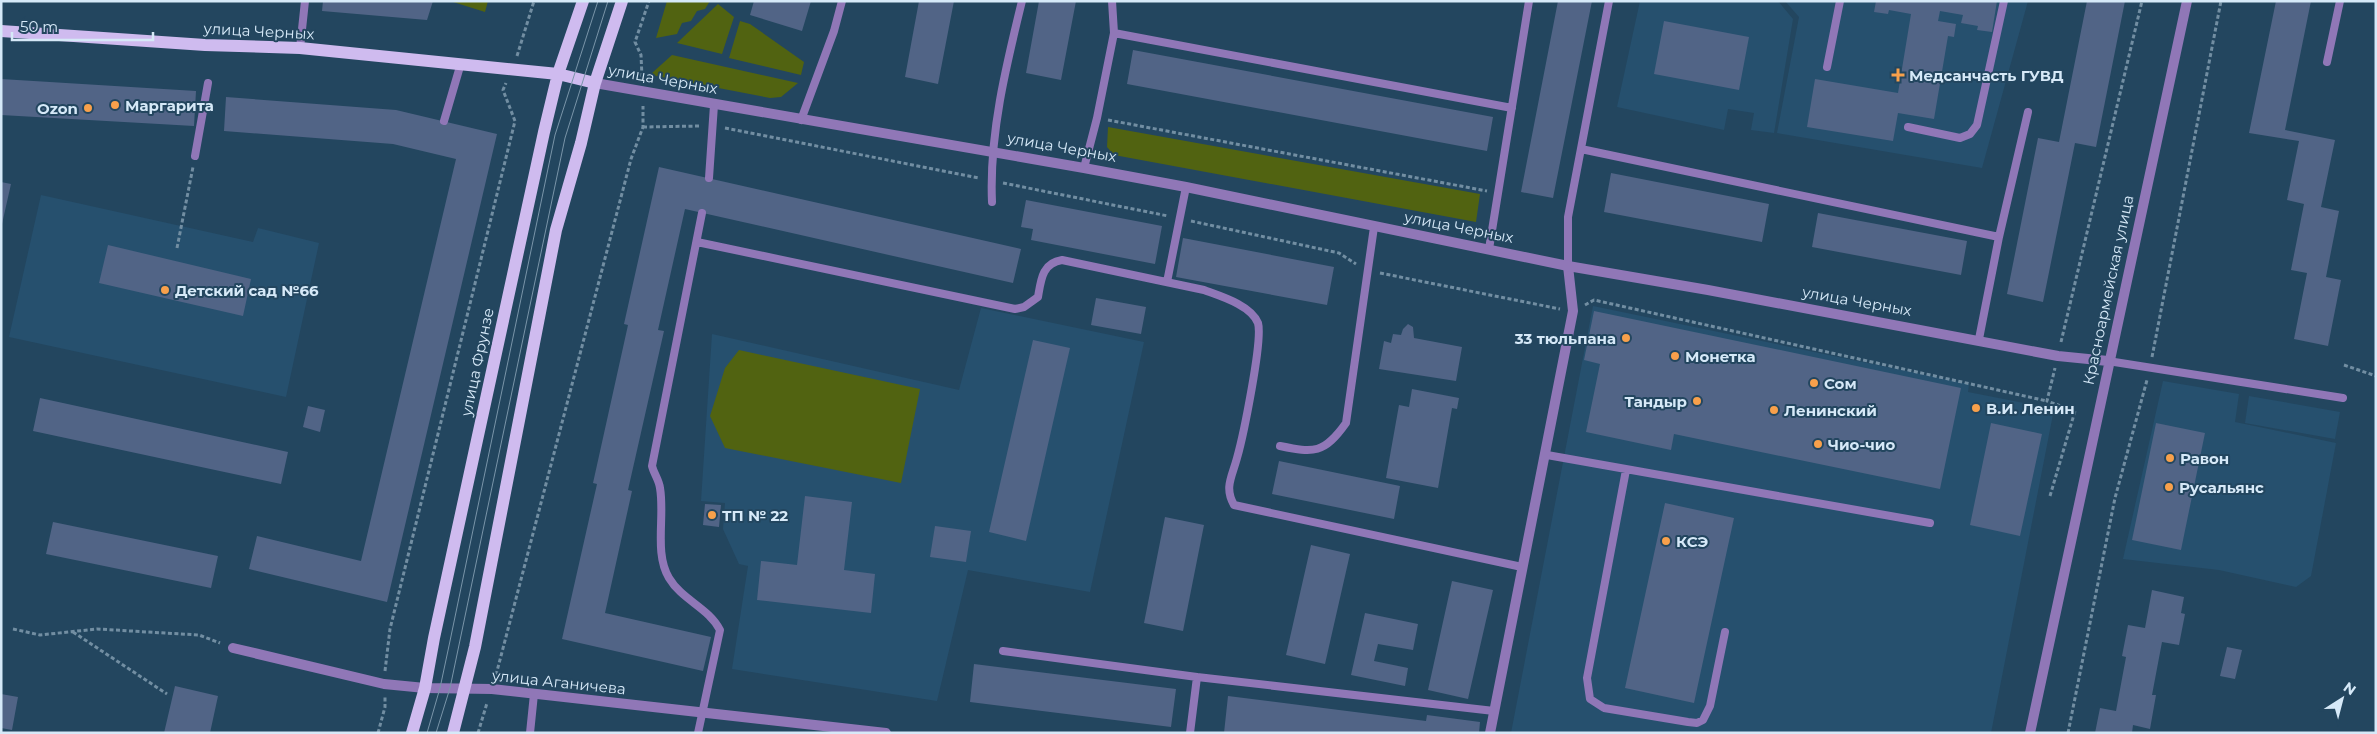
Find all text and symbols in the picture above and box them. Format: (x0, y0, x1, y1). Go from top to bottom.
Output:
scale bar (12, 10, 154, 42)
text: 50 m (20, 17, 58, 36)
street label: улица Черных (202, 19, 315, 43)
street label: улица Черных (606, 60, 719, 98)
place label: Медсанчасть ГУВД (1909, 66, 2064, 85)
marker: Медсанчасть ГУВД (1891, 68, 1905, 82)
place label: Маргарита (125, 96, 214, 115)
place label: Ozon (37, 99, 78, 118)
marker: Маргарита (109, 99, 121, 111)
marker: Ozon (82, 102, 94, 114)
street label: улица Черных (1005, 128, 1118, 166)
street label: Красноармейская улица (2079, 193, 2137, 387)
street label: улица Черных (1402, 207, 1515, 247)
place label: Детский сад №66 (175, 281, 319, 300)
street label: улица Черных (1800, 282, 1913, 320)
marker: Детский сад №66 (159, 284, 171, 296)
street label: улица Фрунзе (456, 306, 498, 419)
place label: 33 тюльпана (1514, 329, 1616, 348)
marker: 33 тюльпана (1620, 332, 1632, 344)
place label: Монетка (1685, 347, 1756, 366)
marker: Монетка (1669, 350, 1681, 362)
place label: Сом (1824, 374, 1857, 393)
marker: Сом (1808, 377, 1820, 389)
place label: Тандыр (1625, 392, 1687, 411)
marker: Тандыр (1691, 395, 1703, 407)
place label: В.И. Ленин (1986, 399, 2075, 418)
place label: Ленинский (1784, 401, 1877, 420)
marker: В.И. Ленин (1970, 402, 1982, 414)
marker: Ленинский (1768, 404, 1780, 416)
place label: Чио-чио (1828, 435, 1895, 454)
marker: Чио-чио (1812, 438, 1824, 450)
place label: Равон (2180, 449, 2229, 468)
marker: Равон (2164, 452, 2176, 464)
place label: Русальянс (2179, 478, 2264, 497)
marker: Русальянс (2163, 481, 2175, 493)
place label: ТП № 22 (722, 506, 788, 525)
marker: ТП № 22 (706, 509, 718, 521)
place label: КСЭ (1676, 532, 1709, 551)
marker: КСЭ (1660, 535, 1672, 547)
street label: улица Аганичева (490, 665, 627, 698)
north arrow (2317, 674, 2367, 724)
text: N (2340, 678, 2360, 699)

